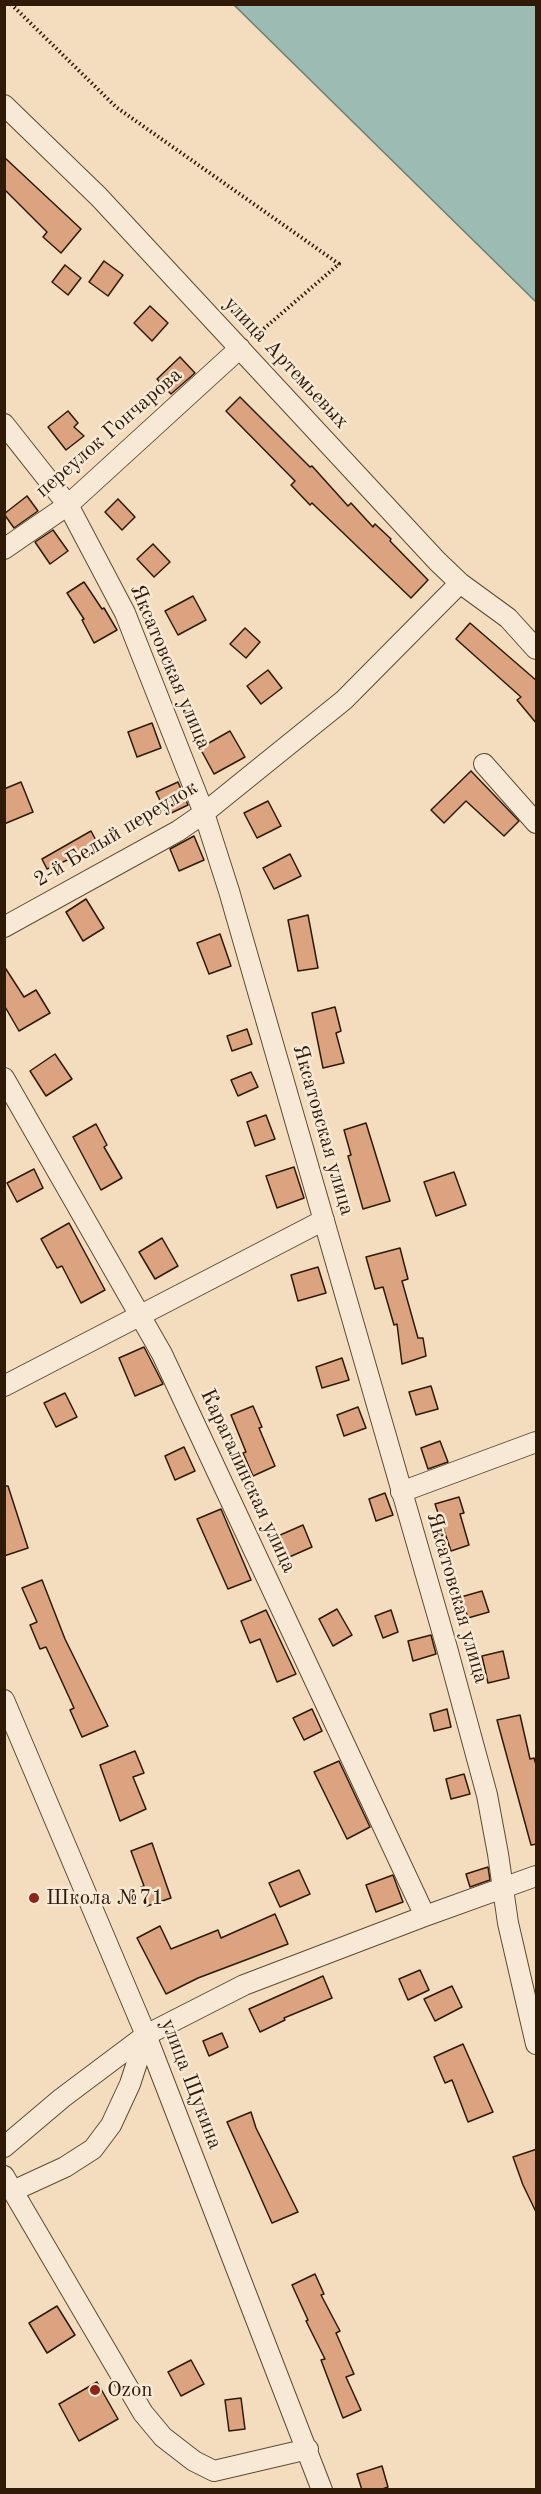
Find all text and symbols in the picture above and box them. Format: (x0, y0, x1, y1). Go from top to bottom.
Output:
street label: улица Артемьевых (218, 291, 354, 435)
street label: переулок Гончарова (31, 363, 187, 503)
street label: Яксатовская улица (124, 581, 216, 753)
street label: 2-й Белый переулок (30, 775, 202, 893)
street label: Яксатовская улица (287, 1042, 359, 1218)
street label: Карагалинская улица (194, 1385, 302, 1577)
street label: Яксатовская улица (421, 1510, 493, 1686)
place label: Школа №71 (46, 1885, 164, 1911)
marker: Школа №71 (27, 1891, 41, 1905)
street label: улица Щукина (155, 2015, 227, 2153)
place label: Ozon (107, 2377, 153, 2403)
marker: Ozon (88, 2383, 102, 2397)

